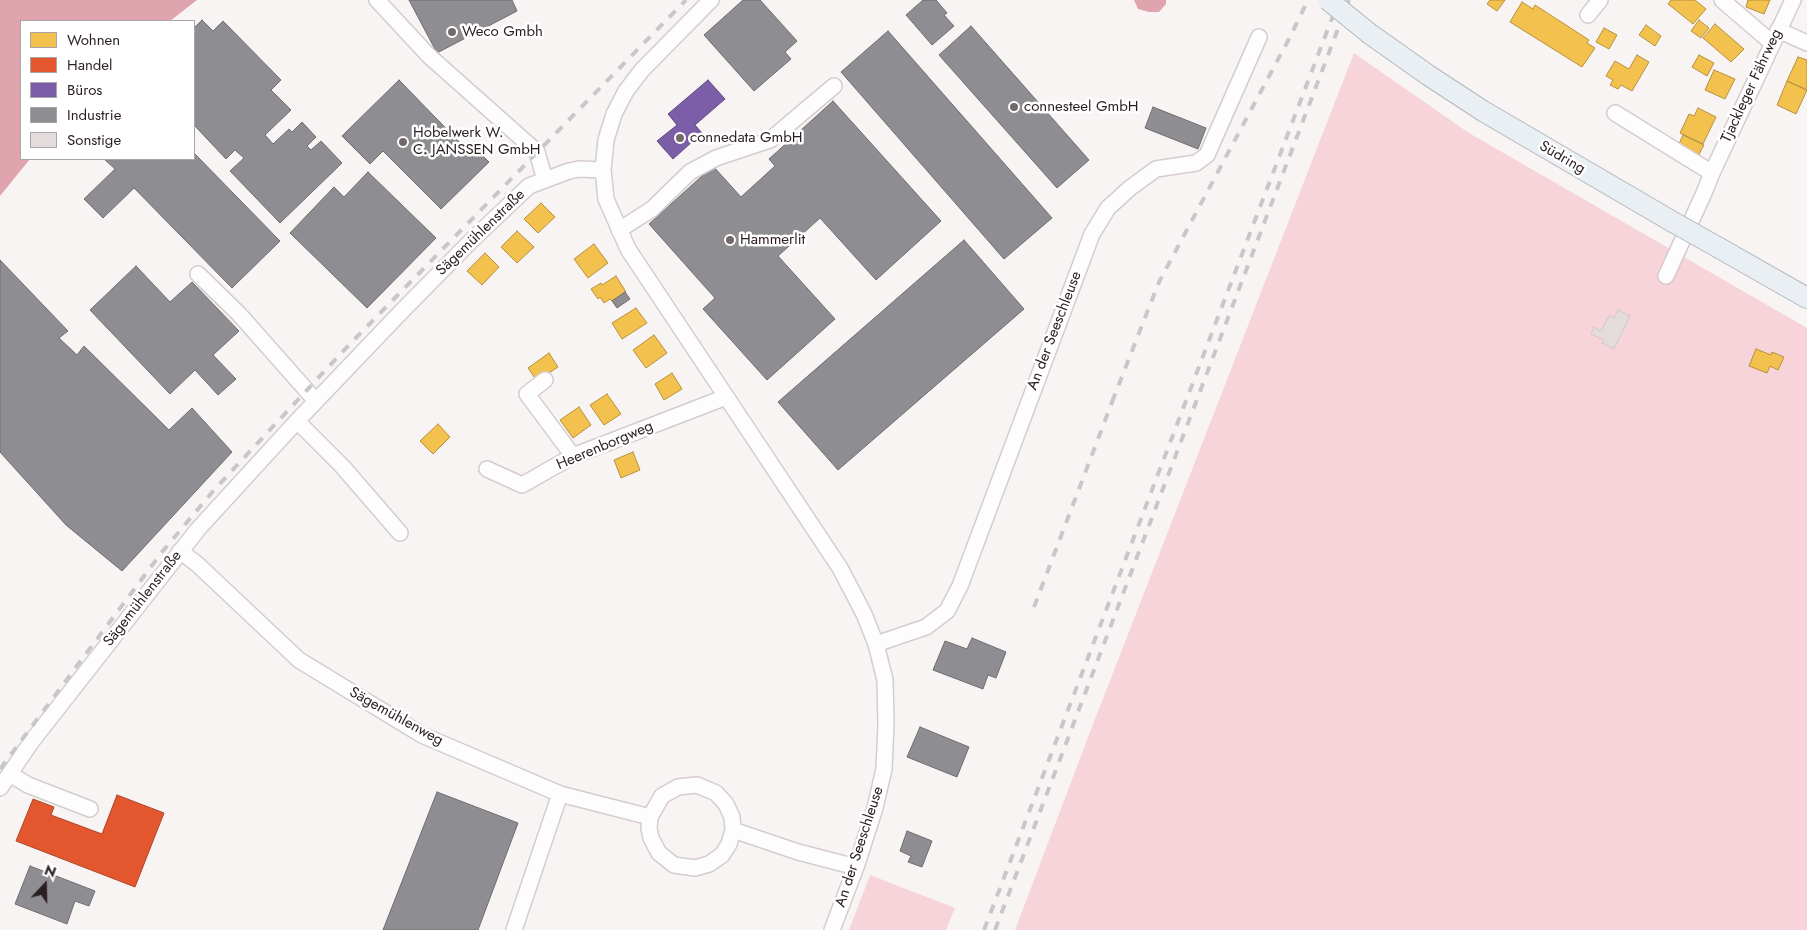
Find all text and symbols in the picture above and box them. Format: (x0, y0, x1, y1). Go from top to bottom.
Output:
legend (20, 20, 195, 160)
place label: Weco Gmbh (462, 23, 543, 41)
marker: Weco Gmbh (446, 26, 458, 38)
street label: Tjackleger Fährweg (1718, 26, 1786, 146)
text: Wohnen (67, 29, 120, 51)
text: Handel (67, 54, 113, 76)
text: Büros (67, 79, 102, 101)
place label: connesteel GmbH (1024, 98, 1138, 116)
marker: connesteel GmbH (1008, 101, 1020, 113)
text: Industrie (67, 104, 121, 126)
place label: Hobelwerk W. C. JANSSEN GmbH (413, 124, 541, 159)
text: Sonstige (67, 129, 121, 151)
place label: connedata GmbH (690, 129, 803, 147)
marker: connedata GmbH (674, 132, 686, 144)
marker: Hobelwerk W. C. JANSSEN GmbH (397, 136, 409, 148)
street label: Südring (1536, 138, 1588, 178)
street label: Sägemühlenstraße (433, 186, 529, 280)
place label: Hammerlit (740, 231, 805, 249)
marker: Hammerlit (724, 234, 736, 246)
street label: An der Seeschleuse (1024, 269, 1086, 393)
street label: Heerenborgweg (554, 418, 656, 474)
street label: Sägemühlenstraße (100, 548, 186, 650)
street label: Sägemühlenweg (346, 684, 446, 750)
street label: An der Seeschleuse (832, 784, 888, 910)
north arrow (20, 860, 70, 910)
text: N (42, 860, 59, 882)

